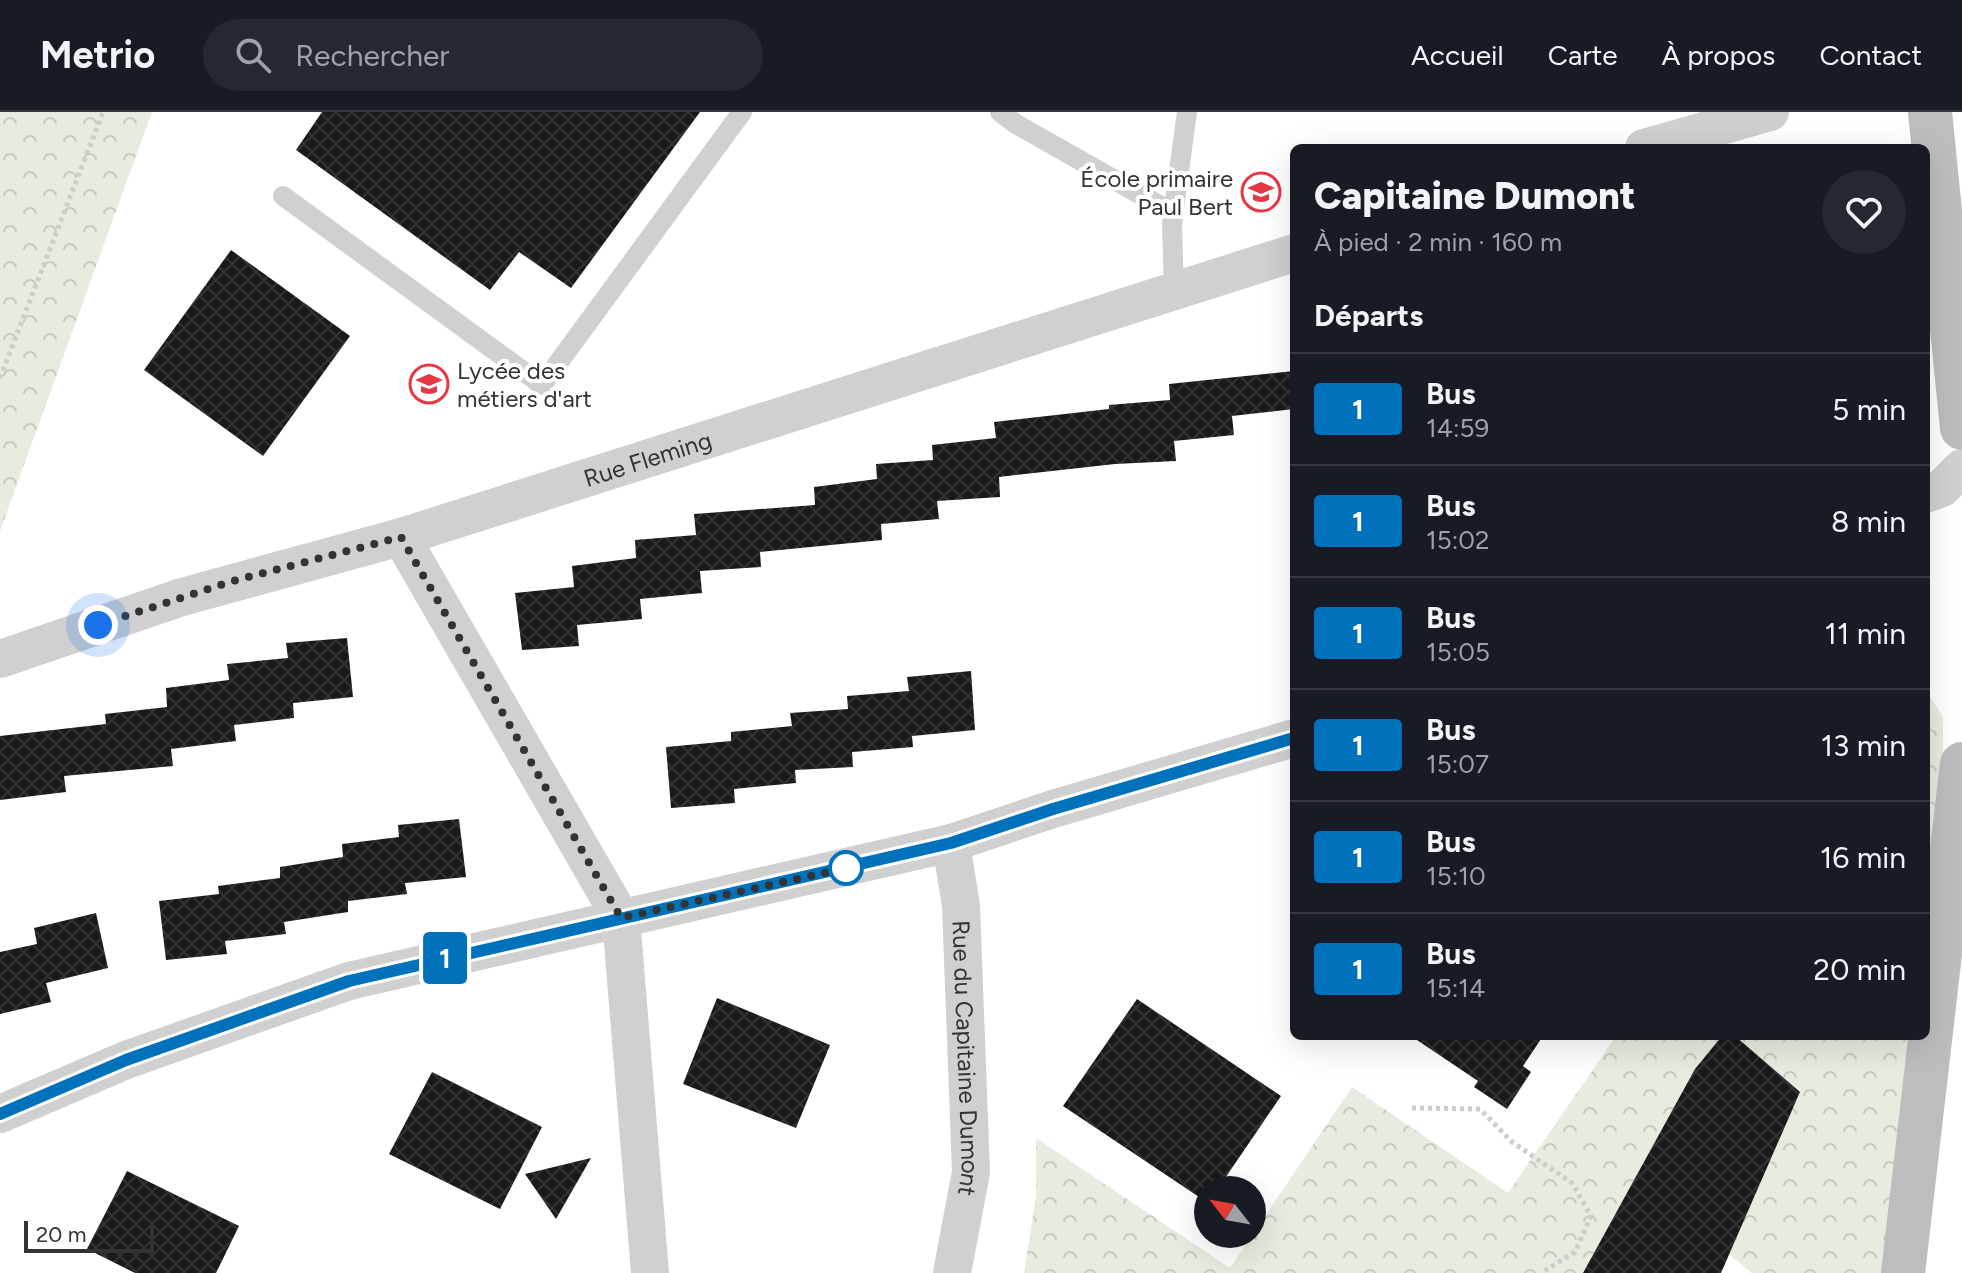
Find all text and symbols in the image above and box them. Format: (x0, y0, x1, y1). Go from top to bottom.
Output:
search box (203, 19, 763, 91)
text: Metrio (40, 32, 155, 78)
icon: search (231, 33, 275, 77)
text: Rechercher (295, 37, 449, 74)
text: Accueil (1411, 38, 1504, 72)
text: Carte (1548, 38, 1617, 72)
text: À propos (1661, 38, 1775, 72)
text: Contact (1819, 38, 1922, 72)
place label: École primaire Paul Bert (1080, 164, 1233, 221)
button: heart (1822, 170, 1906, 254)
school or university icon: École primaire Paul Bert (1240, 171, 1282, 213)
text: Capitaine Dumont (1314, 173, 1636, 219)
text: À pied · 2 min · 160 m (1314, 226, 1562, 258)
text: Départs (1314, 297, 1423, 334)
place label: Lycée des métiers d'art (457, 356, 592, 413)
school or university icon: Lycée des métiers d'art (408, 363, 450, 405)
text: Bus (1426, 375, 1475, 412)
text: 5 min (1832, 391, 1906, 428)
text: 1 (1352, 392, 1364, 426)
text: 14:59 (1426, 412, 1489, 444)
street label: Rue Fleming (580, 425, 715, 492)
text: Bus (1426, 487, 1475, 524)
text: 8 min (1831, 503, 1906, 540)
text: 1 (1352, 504, 1364, 538)
text: 15:02 (1426, 524, 1489, 556)
text: Bus (1426, 599, 1475, 636)
your location (78, 605, 118, 645)
text: 11 min (1825, 615, 1906, 652)
text: 1 (1352, 616, 1364, 650)
text: 15:05 (1426, 636, 1490, 668)
text: Bus (1426, 711, 1475, 748)
text: 13 min (1821, 727, 1906, 764)
text: 1 (1352, 728, 1364, 762)
text: 15:07 (1426, 748, 1489, 780)
text: Bus (1426, 823, 1475, 860)
text: 16 min (1820, 839, 1906, 876)
text: 1 (1352, 840, 1364, 874)
unlabelled marker (829, 851, 863, 885)
text: 15:10 (1426, 860, 1486, 892)
street label: Rue du Capitaine Dumont (947, 920, 986, 1198)
line badge: 1 (419, 932, 471, 984)
text: Bus (1426, 935, 1475, 972)
text: 1 (439, 941, 451, 975)
text: 20 min (1813, 951, 1906, 988)
text: 1 (1352, 952, 1364, 986)
text: 15:14 (1426, 972, 1485, 1004)
north arrow (1194, 1176, 1266, 1248)
map controls (1194, 1176, 1266, 1248)
scale bar (24, 1217, 154, 1253)
text: 20 m (36, 1221, 87, 1248)

